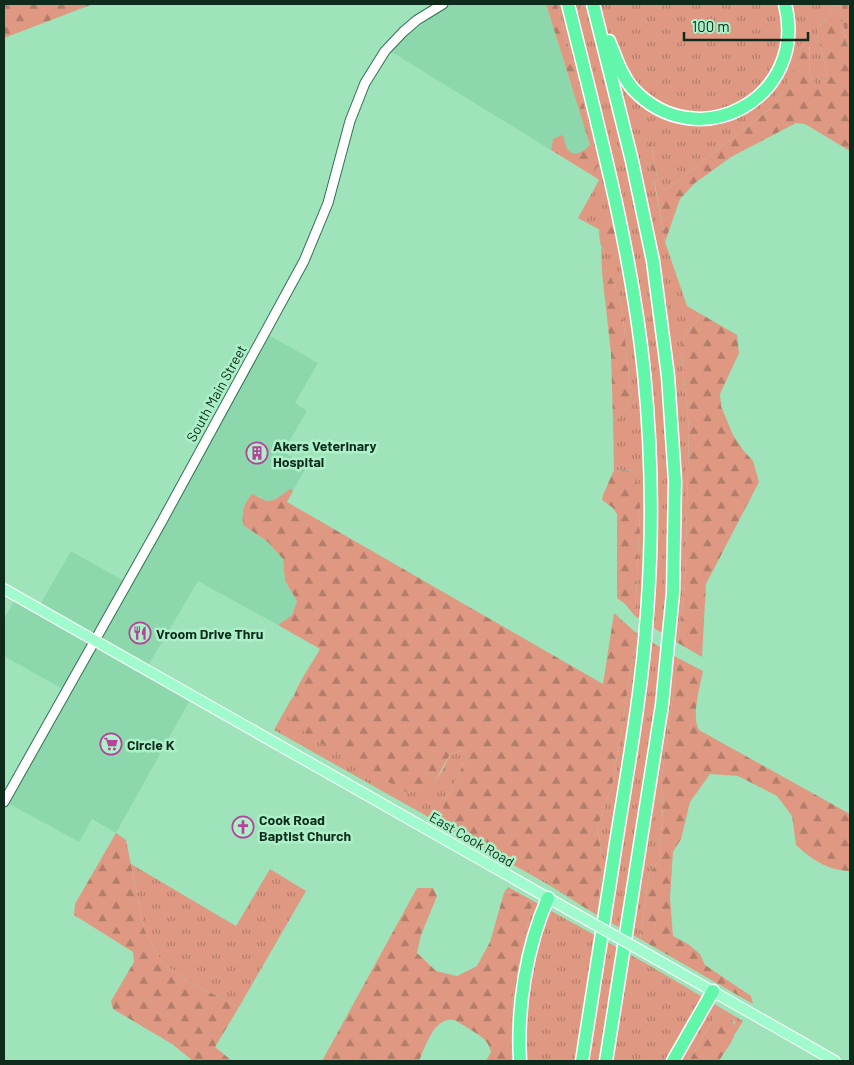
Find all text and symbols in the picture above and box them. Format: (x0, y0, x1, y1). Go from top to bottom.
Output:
scale bar (684, 10, 808, 42)
text: 100 m (692, 17, 730, 35)
street label: South Main Street (182, 342, 250, 444)
place label: Akers Veterinary Hospital (273, 437, 377, 470)
building icon: Akers Veterinary Hospital (245, 441, 269, 465)
restaurant icon: Vroom Drive Thru (128, 621, 152, 645)
place label: Vroom Drive Thru (156, 625, 263, 642)
supermarket icon: Circle K (99, 732, 123, 756)
place label: Circle K (127, 736, 175, 753)
street label: East Cook Road (427, 808, 517, 870)
place label: Cook Road Baptist Church (259, 811, 351, 844)
church icon: Cook Road Baptist Church (231, 815, 255, 839)

